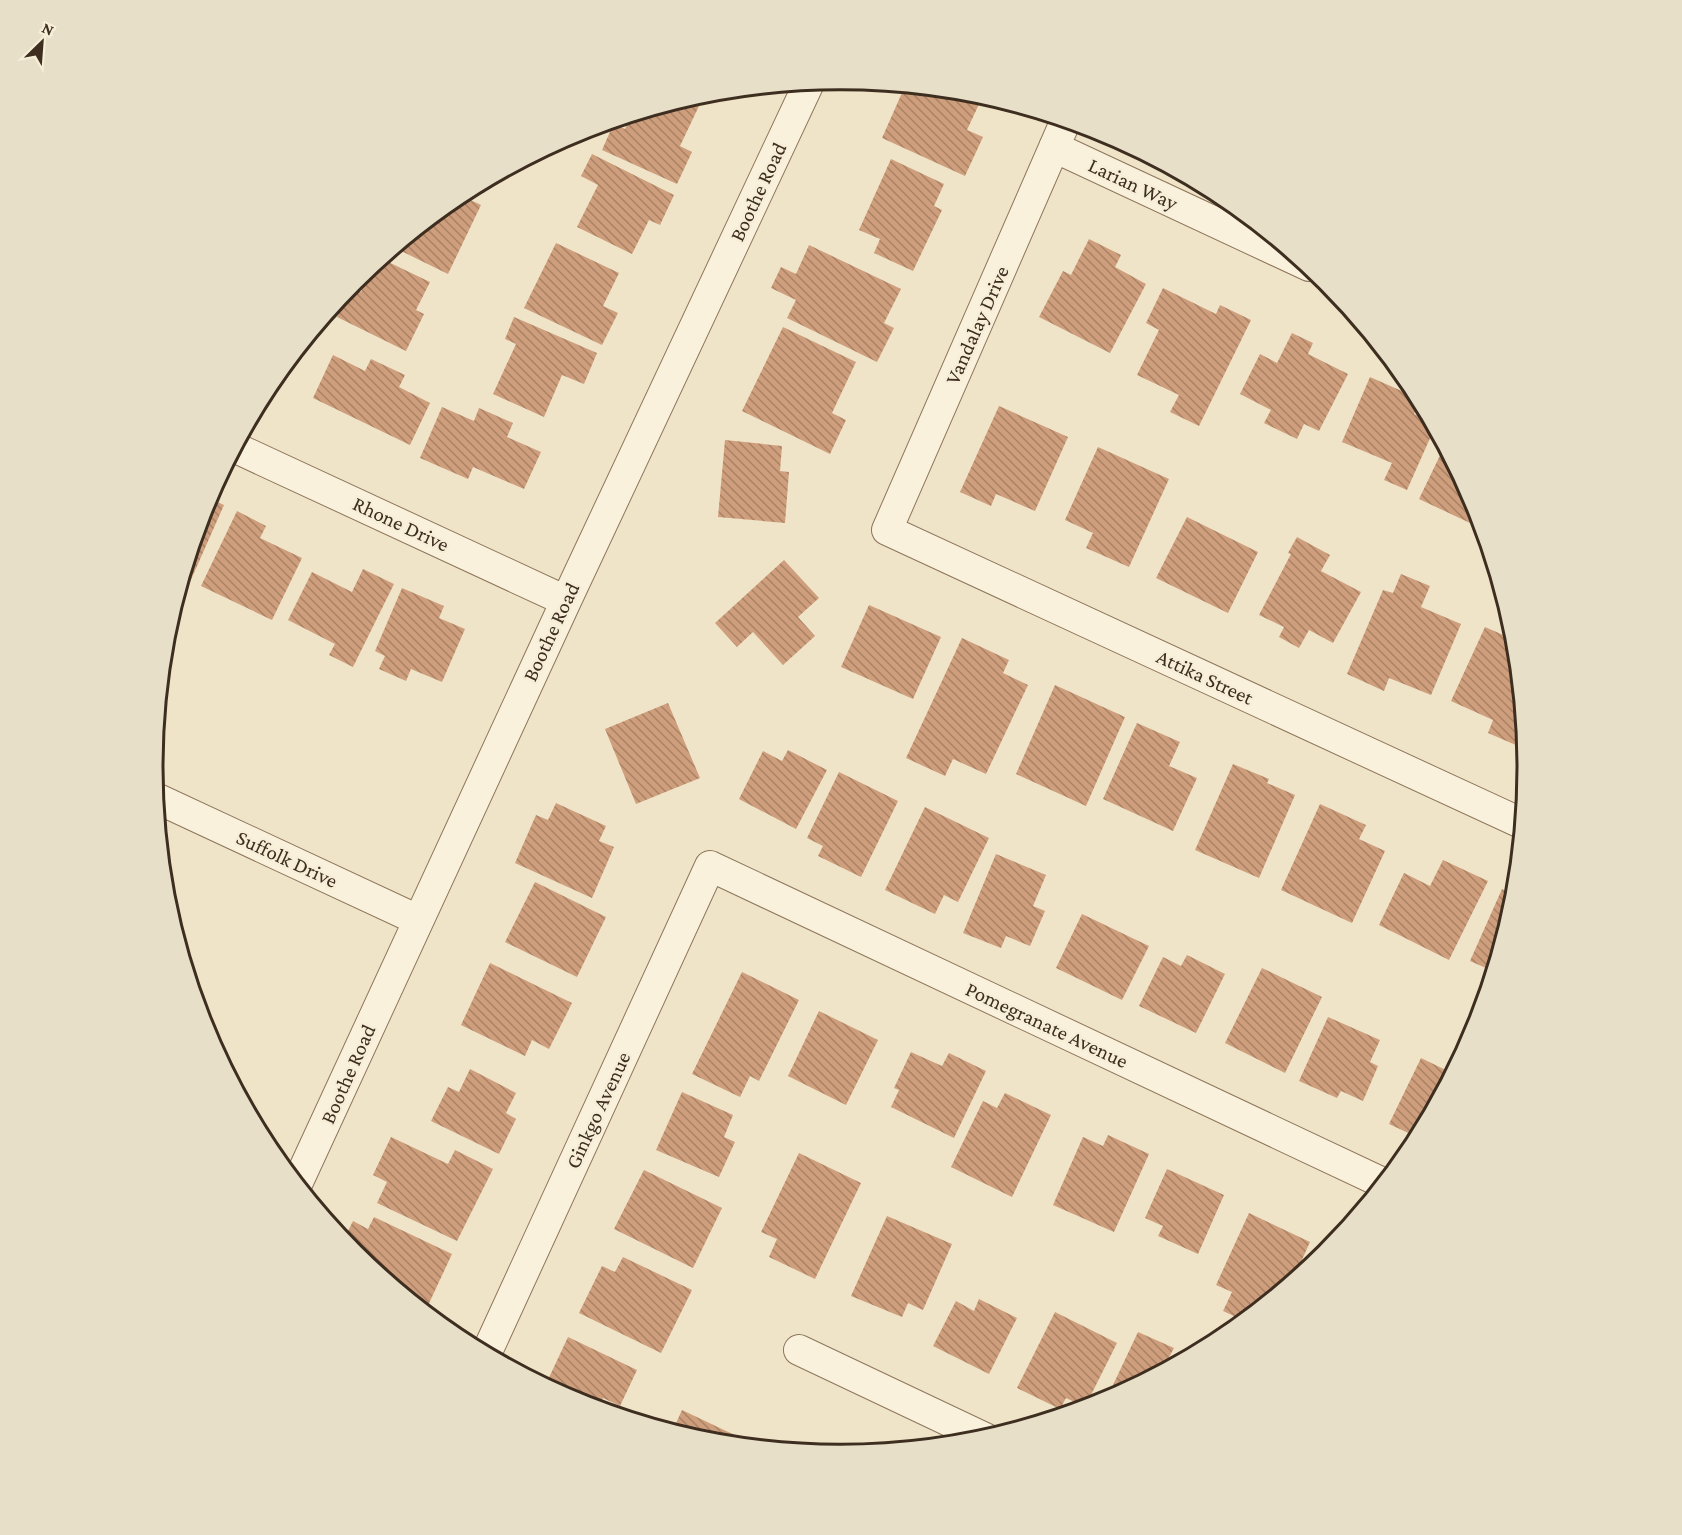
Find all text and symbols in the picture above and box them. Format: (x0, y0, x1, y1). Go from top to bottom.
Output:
north arrow (12, 12, 72, 72)
text: N (40, 19, 57, 39)
street label: Boothe Road (725, 139, 791, 245)
street label: Larian Way (1085, 153, 1182, 215)
street label: Vandalay Drive (940, 262, 1014, 388)
street label: Rhone Drive (349, 491, 453, 557)
street label: Boothe Road (518, 579, 584, 685)
street label: Attika Street (1153, 644, 1258, 710)
street label: Suffolk Drive (233, 825, 341, 893)
street label: Pomegranate Avenue (962, 977, 1132, 1073)
street label: Boothe Road (315, 1021, 381, 1127)
street label: Ginkgo Avenue (560, 1048, 636, 1172)

